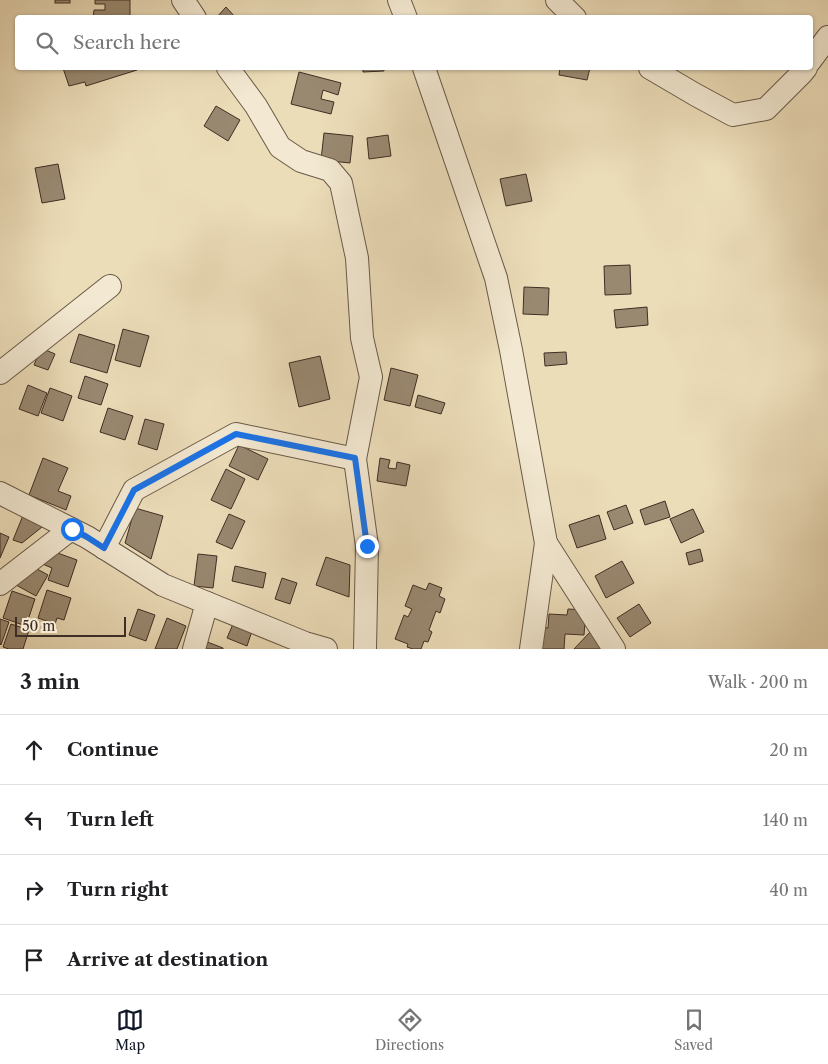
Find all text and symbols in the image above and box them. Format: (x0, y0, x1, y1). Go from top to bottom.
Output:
search box (15, 15, 813, 70)
icon: search (33, 29, 61, 57)
text: Search here (73, 31, 181, 54)
route start (61, 518, 84, 541)
route end (356, 535, 379, 558)
scale bar (15, 614, 126, 637)
text: 50 m (22, 617, 55, 635)
text: 3 min (20, 669, 80, 694)
text: Walk · 200 m (708, 672, 808, 692)
icon: ahead (20, 736, 48, 764)
text: Continue (67, 738, 159, 761)
text: 20 m (769, 740, 808, 760)
icon: left (20, 806, 48, 834)
text: Turn left (67, 808, 154, 831)
text: 140 m (763, 810, 808, 830)
icon: right (20, 876, 48, 904)
text: Turn right (67, 878, 168, 901)
text: 40 m (769, 880, 808, 900)
icon: arrive (20, 946, 48, 974)
text: Arrive at destination (67, 948, 268, 971)
tab: Map (115, 1006, 145, 1054)
tab: Directions (375, 1006, 444, 1054)
tab: Saved (674, 1006, 713, 1054)

